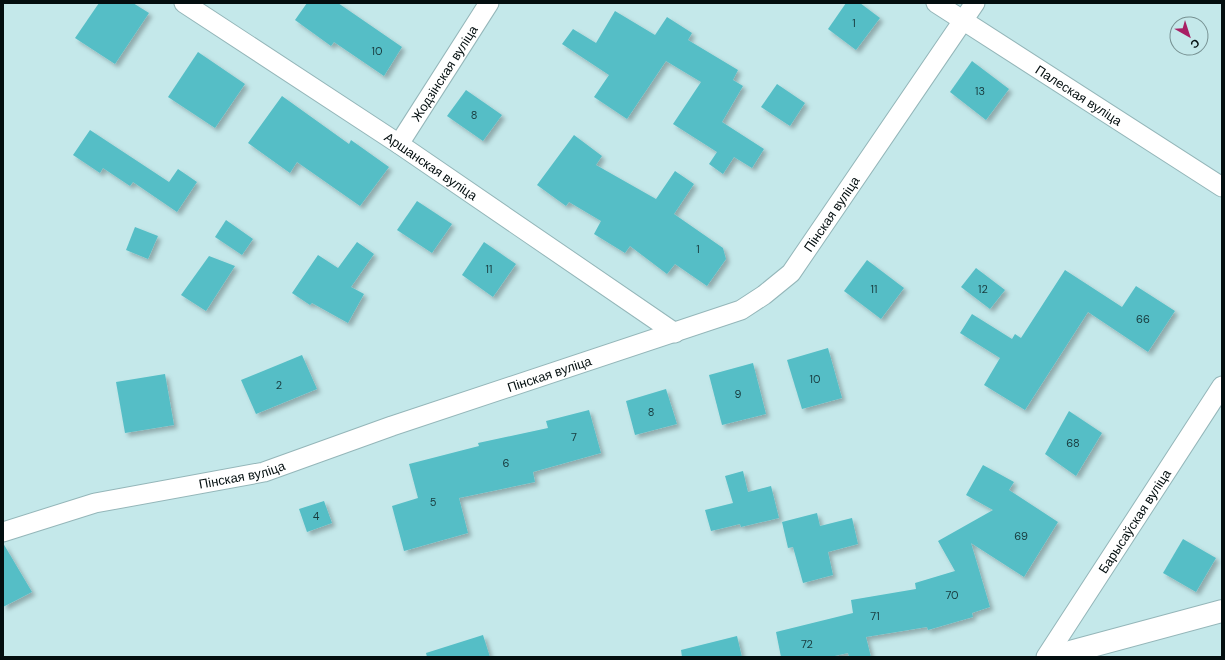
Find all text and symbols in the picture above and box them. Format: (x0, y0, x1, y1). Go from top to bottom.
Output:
house number: 1 (852, 16, 856, 30)
north arrow (1169, 16, 1209, 56)
street label: Жодзінская вуліца (407, 21, 482, 124)
text: С (1188, 36, 1203, 52)
house number: 10 (372, 44, 382, 58)
street label: Палеская вуліца (1032, 61, 1126, 130)
house number: 13 (975, 84, 985, 98)
house number: 8 (471, 108, 477, 122)
street label: Аршанская вуліца (381, 128, 481, 204)
street label: Пінская вуліца (800, 172, 863, 255)
house number: 1 (696, 242, 700, 256)
house number: 11 (486, 262, 492, 276)
house number: 11 (871, 282, 877, 296)
house number: 12 (978, 282, 988, 296)
house number: 66 (1136, 312, 1150, 326)
street label: Пінская вуліца (505, 352, 594, 396)
house number: 10 (810, 372, 820, 386)
house number: 2 (276, 378, 282, 392)
house number: 9 (735, 387, 742, 401)
house number: 8 (648, 405, 654, 419)
house number: 7 (571, 430, 577, 444)
house number: 68 (1066, 436, 1080, 450)
street label: Пінская вуліца (197, 456, 288, 492)
house number: 6 (503, 456, 510, 470)
street label: Барысаўская вуліца (1094, 465, 1175, 576)
house number: 5 (430, 495, 437, 509)
house number: 4 (313, 509, 320, 523)
house number: 69 (1014, 529, 1028, 543)
house number: 70 (945, 588, 959, 602)
house number: 71 (870, 609, 880, 623)
house number: 72 (801, 637, 813, 651)

